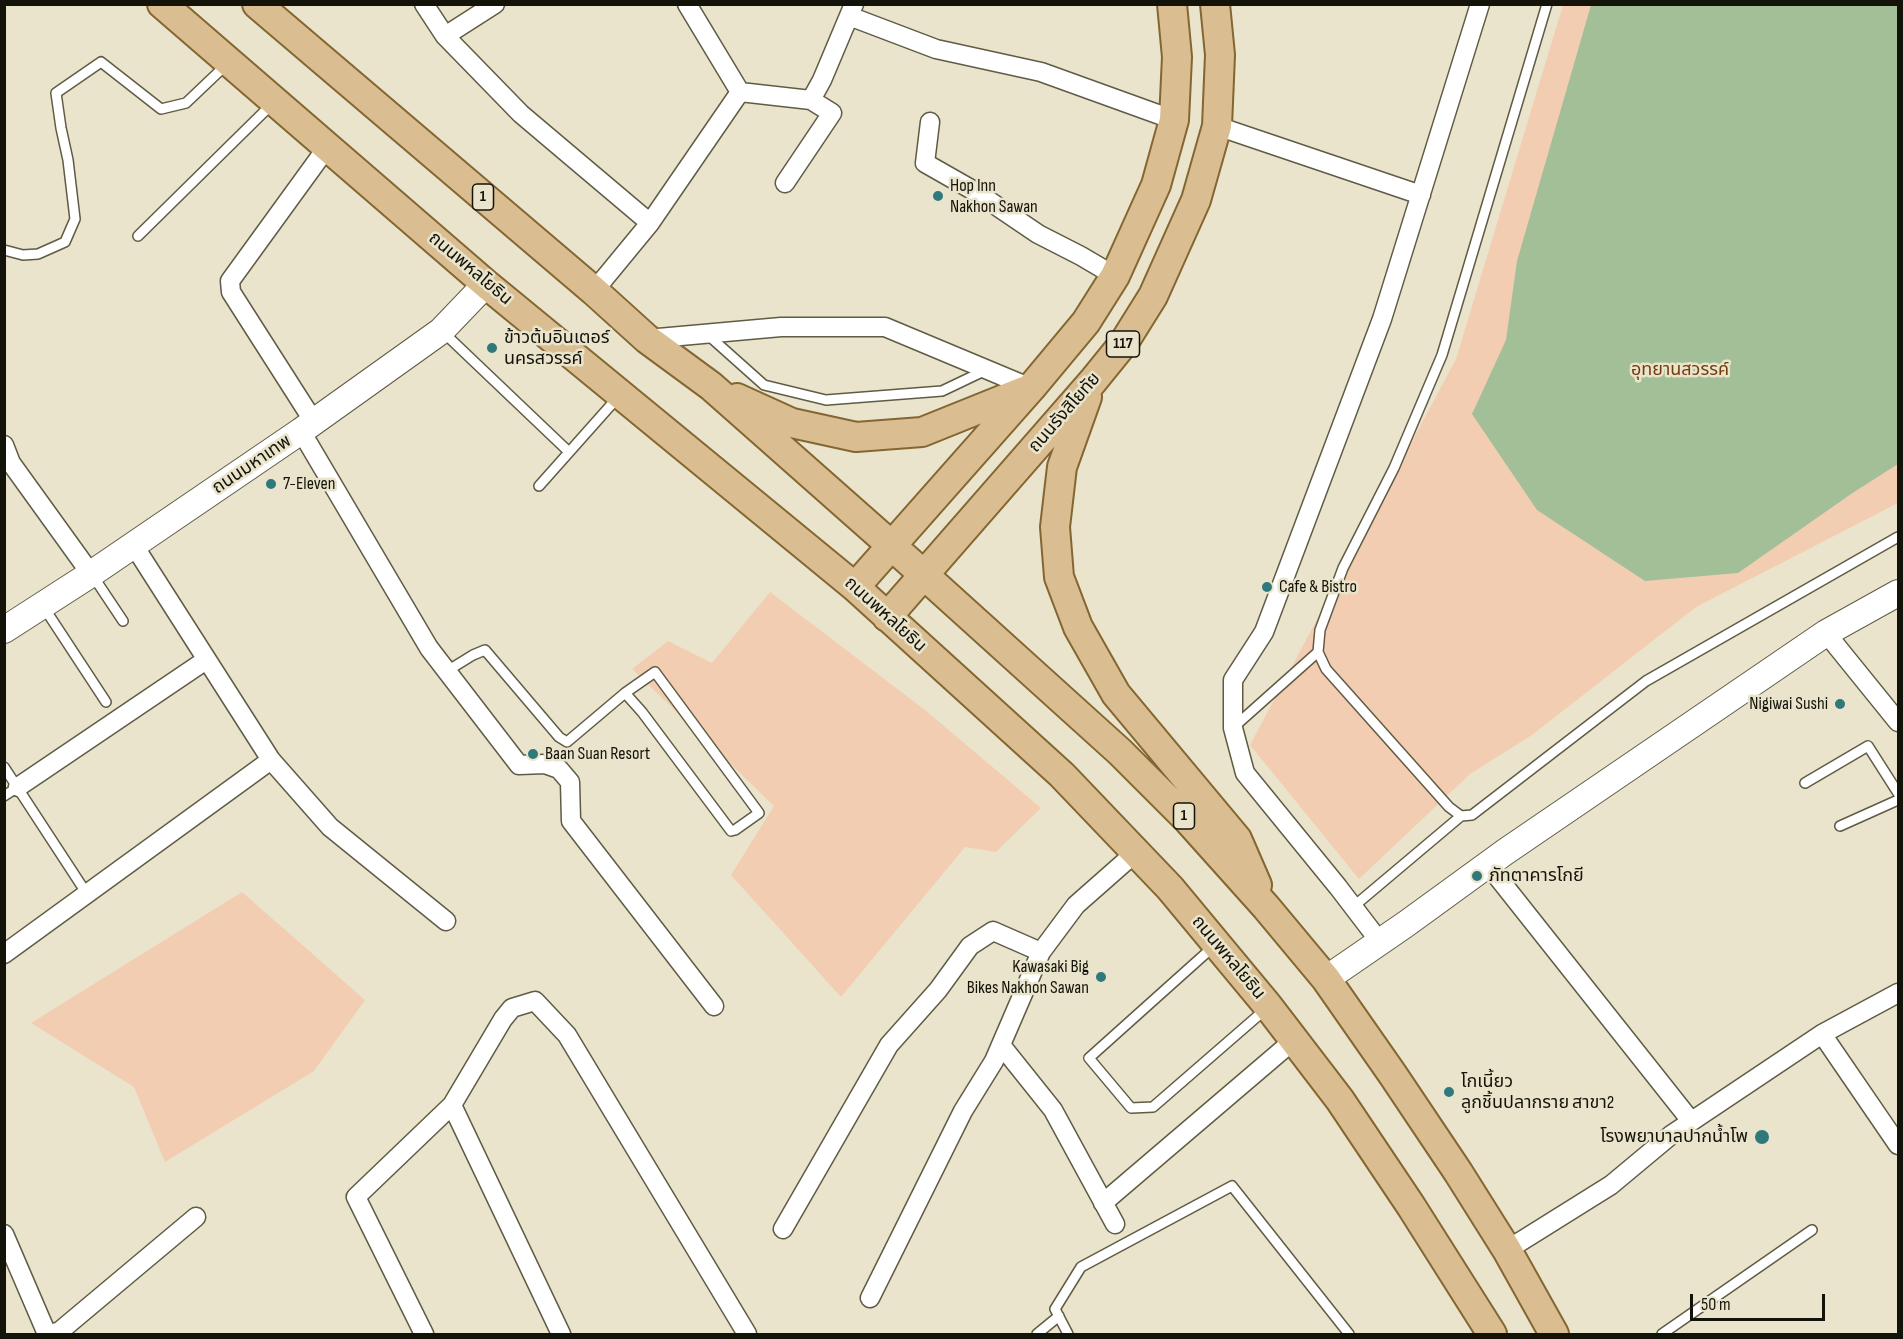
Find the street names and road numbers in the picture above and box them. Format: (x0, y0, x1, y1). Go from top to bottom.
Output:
road number: 1 (472, 184, 494, 210)
street label: ถนนพหลโยธิน (424, 228, 516, 310)
road number: 117 (1106, 331, 1140, 357)
street label: ถนนรังสิโยทัย (1024, 369, 1106, 457)
street label: ถนนมหาเทพ (208, 431, 296, 499)
street label: ถนนพหลโยธิน (840, 573, 930, 657)
road number: 1 (1174, 803, 1194, 829)
street label: ถนนพหลโยธิน (1187, 912, 1269, 1004)

